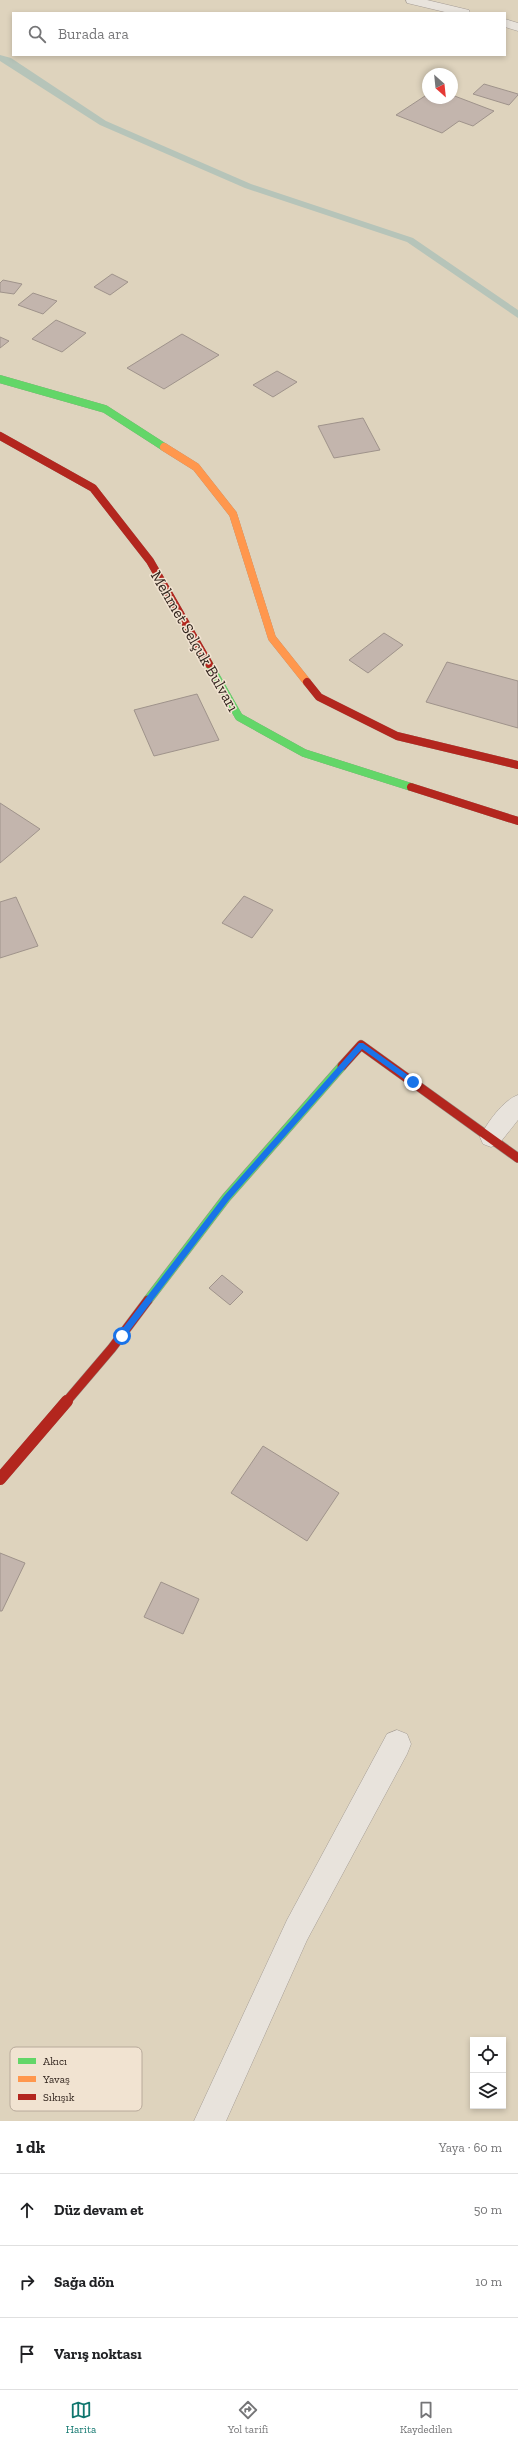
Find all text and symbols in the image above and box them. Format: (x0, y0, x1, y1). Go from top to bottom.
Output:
search box (12, 12, 506, 56)
icon: search (26, 23, 48, 45)
text: Burada ara (58, 25, 129, 43)
north arrow (422, 68, 458, 104)
street label: Mehmet Selçuk Bulvarı (147, 567, 243, 715)
route end (404, 1073, 422, 1091)
route start (113, 1327, 131, 1345)
map controls (470, 2037, 506, 2109)
button: locate (470, 2037, 506, 2073)
legend (10, 2047, 142, 2111)
text: Akıcı (43, 2055, 67, 2068)
text: Yavaş (42, 2073, 70, 2086)
button: layers (470, 2073, 506, 2109)
text: Sıkışık (43, 2091, 75, 2104)
text: 1 dk (16, 2137, 45, 2157)
text: Yaya · 60 m (439, 2140, 502, 2155)
icon: ahead (16, 2199, 38, 2221)
text: Düz devam et (54, 2201, 143, 2219)
text: 50 m (474, 2202, 502, 2217)
icon: right (16, 2271, 38, 2293)
text: Sağa dön (54, 2273, 114, 2291)
text: 10 m (475, 2274, 502, 2289)
icon: arrive (16, 2343, 38, 2365)
text: Varış noktası (54, 2345, 142, 2363)
tab: Harita (66, 2399, 96, 2436)
tab: Yol tarifi (228, 2399, 268, 2436)
tab: Kaydedilen (400, 2399, 452, 2436)

